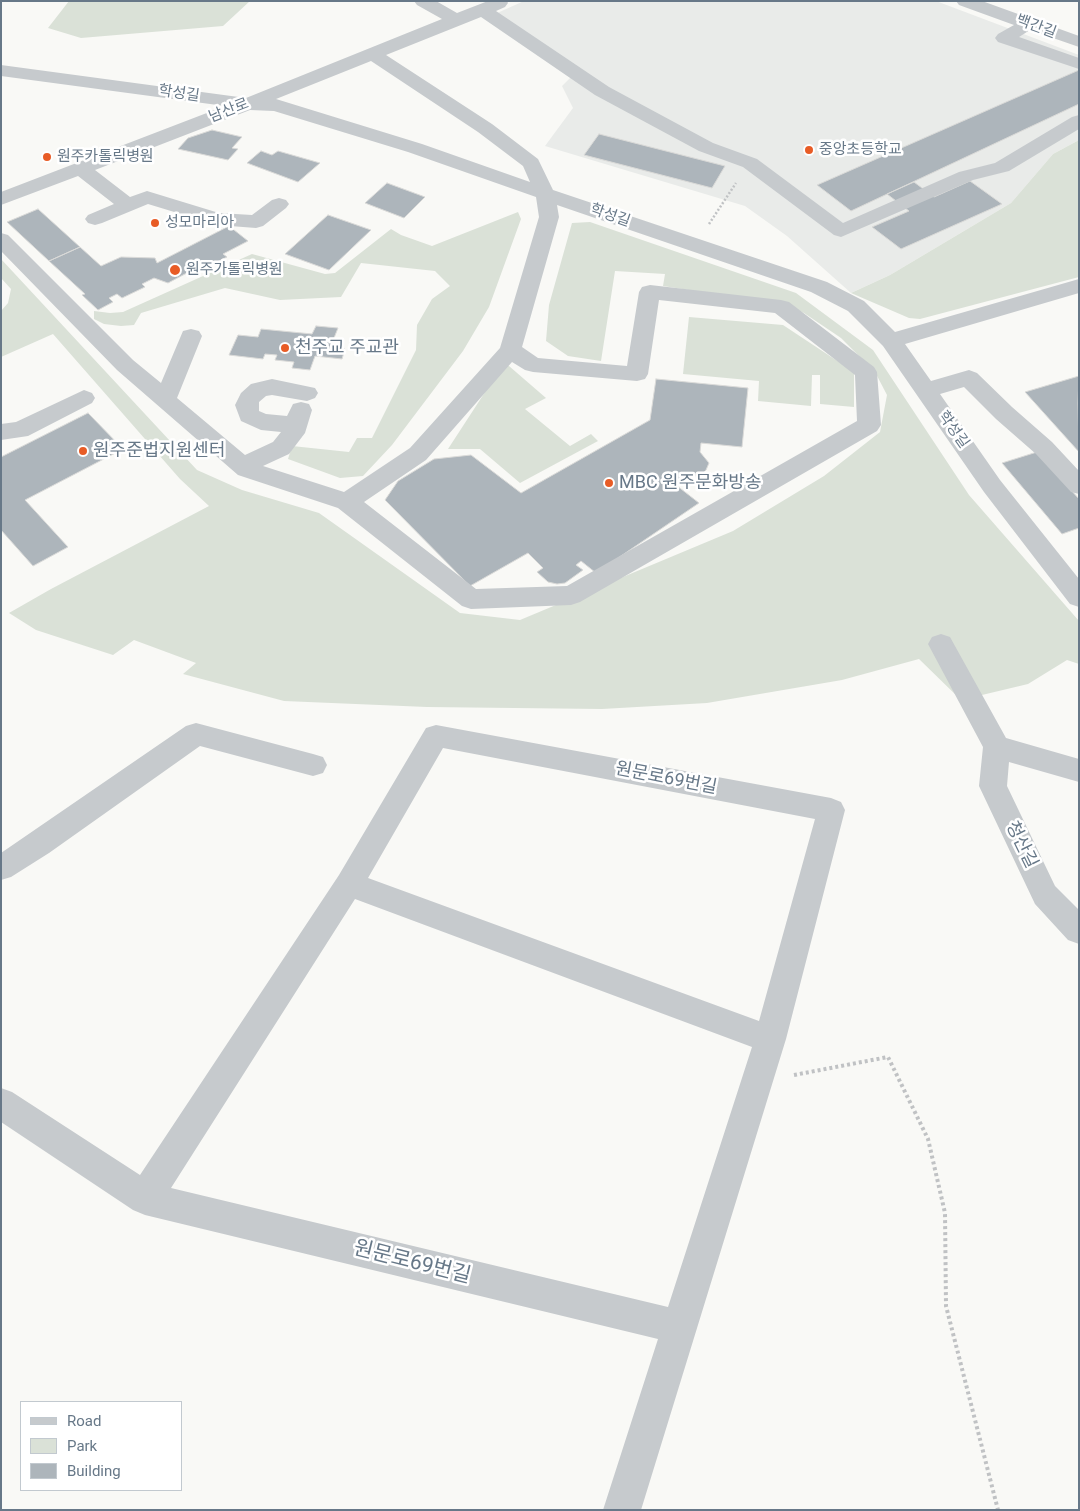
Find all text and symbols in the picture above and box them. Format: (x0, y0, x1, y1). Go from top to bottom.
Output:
street label: 백간길 (1013, 11, 1059, 43)
street label: 학성길 (157, 82, 201, 106)
street label: 남산로 (206, 95, 252, 127)
place label: 중앙초등학교 (819, 141, 902, 159)
marker: 중앙초등학교 (803, 144, 815, 156)
place label: 원주카톨릭병원 (57, 148, 154, 166)
marker: 원주카톨릭병원 (41, 151, 53, 163)
street label: 학성길 (587, 201, 633, 231)
place label: 성모마리아 (165, 214, 234, 232)
marker: 성모마리아 (149, 217, 161, 229)
place label: 원주가톨릭병원 (186, 261, 283, 279)
marker: 원주가톨릭병원 (168, 263, 182, 277)
place label: 천주교 주교관 (295, 337, 399, 359)
marker: 천주교 주교관 (279, 342, 291, 354)
street label: 학성길 (934, 408, 972, 452)
place label: 원주준법지원센터 (93, 440, 225, 462)
marker: 원주준법지원센터 (77, 445, 89, 457)
place label: MBC 원주문화방송 (619, 472, 761, 494)
marker: MBC 원주문화방송 (603, 477, 615, 489)
street label: 원문로69번길 (613, 759, 719, 799)
street label: 청산길 (1000, 818, 1042, 872)
street label: 원문로69번길 (351, 1236, 473, 1290)
legend (20, 1401, 182, 1491)
text: Road (67, 1412, 101, 1430)
text: Park (67, 1437, 97, 1455)
text: Building (67, 1462, 121, 1480)

